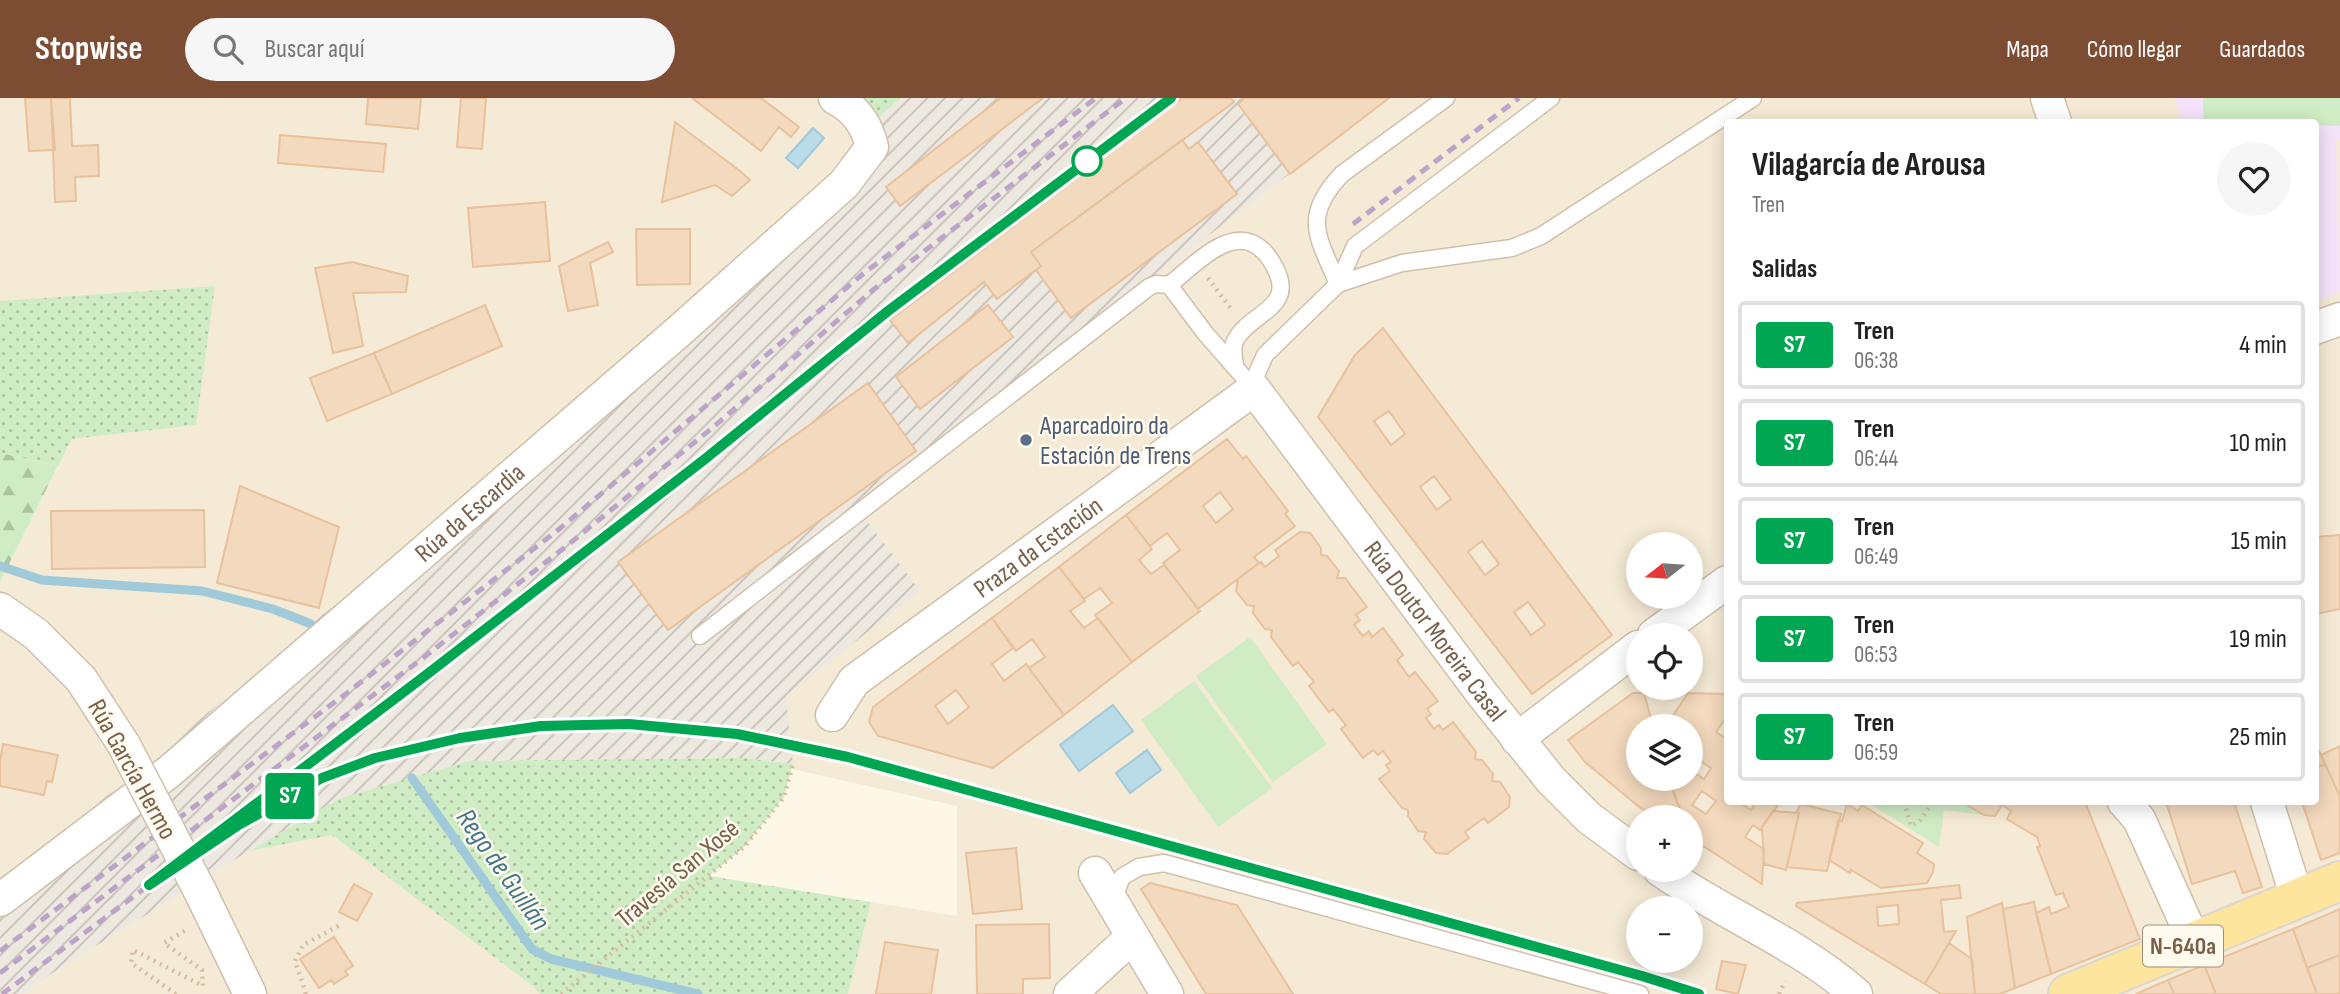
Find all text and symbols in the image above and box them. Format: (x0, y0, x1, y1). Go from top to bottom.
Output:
search box (185, 18, 675, 81)
text: Stopwise (35, 29, 143, 69)
icon: search (209, 30, 247, 68)
text: Buscar aquí (265, 34, 365, 65)
text: Mapa (2006, 35, 2049, 64)
text: Cómo llegar (2087, 35, 2181, 64)
text: Guardados (2219, 35, 2305, 64)
button: heart (2217, 142, 2291, 216)
text: Vilagarcía de Arousa (1752, 145, 1986, 185)
unlabelled marker (1072, 146, 1102, 176)
text: Tren (1752, 191, 1785, 219)
text: Salidas (1752, 254, 1817, 285)
text: Tren (1854, 316, 1894, 347)
text: S7 (1784, 330, 1805, 359)
text: 4 min (2239, 330, 2287, 361)
text: 06:38 (1854, 347, 1898, 375)
place label: Aparcadoiro da Estación de Trens (1039, 411, 1191, 472)
text: Tren (1854, 414, 1894, 445)
text: S7 (1784, 428, 1805, 457)
text: 10 min (2230, 428, 2287, 459)
marker: Aparcadoiro da Estación de Trens (1018, 432, 1034, 448)
text: 06:44 (1854, 445, 1898, 473)
street label: Rúa da Escardia (409, 458, 531, 569)
street label: Praza da Estación (968, 491, 1109, 605)
text: Tren (1854, 512, 1894, 543)
text: S7 (1784, 526, 1805, 555)
text: 15 min (2231, 526, 2287, 557)
north arrow (1626, 532, 1703, 609)
map controls (1626, 532, 1703, 973)
street label: Rúa Doutor Moreira Casal (1356, 535, 1512, 728)
text: 06:49 (1854, 543, 1899, 571)
text: Tren (1854, 610, 1894, 641)
button: locate (1626, 623, 1703, 700)
text: S7 (1784, 624, 1805, 653)
text: 19 min (2230, 624, 2287, 655)
text: 06:53 (1854, 641, 1898, 669)
street label: Rúa García Hermo (81, 694, 183, 845)
text: Tren (1854, 708, 1894, 739)
button: layers (1626, 714, 1703, 791)
text: S7 (1784, 722, 1805, 751)
text: 25 min (2229, 722, 2287, 753)
text: 06:59 (1854, 739, 1898, 767)
line badge: S7 (258, 773, 322, 819)
text: S7 (279, 781, 301, 810)
water label: Rego de Guillán (449, 803, 557, 937)
button: + (1626, 805, 1703, 882)
street label: Travesía San Xosé (610, 814, 746, 935)
button: − (1626, 896, 1703, 973)
road number: N-640a (2143, 926, 2223, 966)

